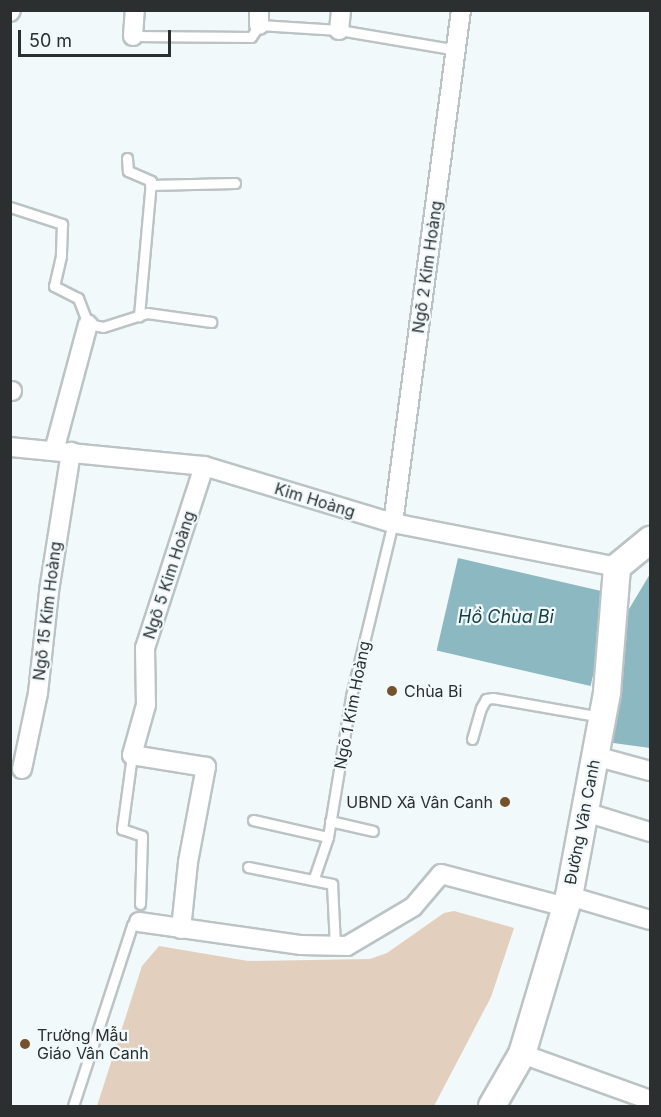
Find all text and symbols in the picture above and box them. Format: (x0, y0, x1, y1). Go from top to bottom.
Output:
scale bar (21, 18, 174, 56)
text: 50 m (29, 30, 72, 51)
street label: Ngõ 2 Kim Hoàng (408, 200, 446, 334)
street label: Kim Hoàng (272, 479, 358, 521)
street label: Ngõ 5 Kim Hoàng (139, 509, 199, 641)
street label: Ngõ 15 Kim Hoàng (29, 540, 65, 682)
water label: Hồ Chùa Bi (458, 606, 554, 628)
street label: Ngõ 1 Kim Hoàng (330, 639, 374, 771)
place label: Chùa Bi (404, 681, 462, 701)
marker: Chùa Bi (385, 684, 399, 698)
street label: Đường Vân Canh (560, 758, 604, 886)
place label: UBND Xã Vân Canh (346, 792, 493, 812)
marker: UBND Xã Vân Canh (498, 795, 512, 809)
place label: Trường Mẫu Giáo Vân Canh (37, 1025, 149, 1063)
marker: Trường Mẫu Giáo Vân Canh (18, 1037, 32, 1051)

